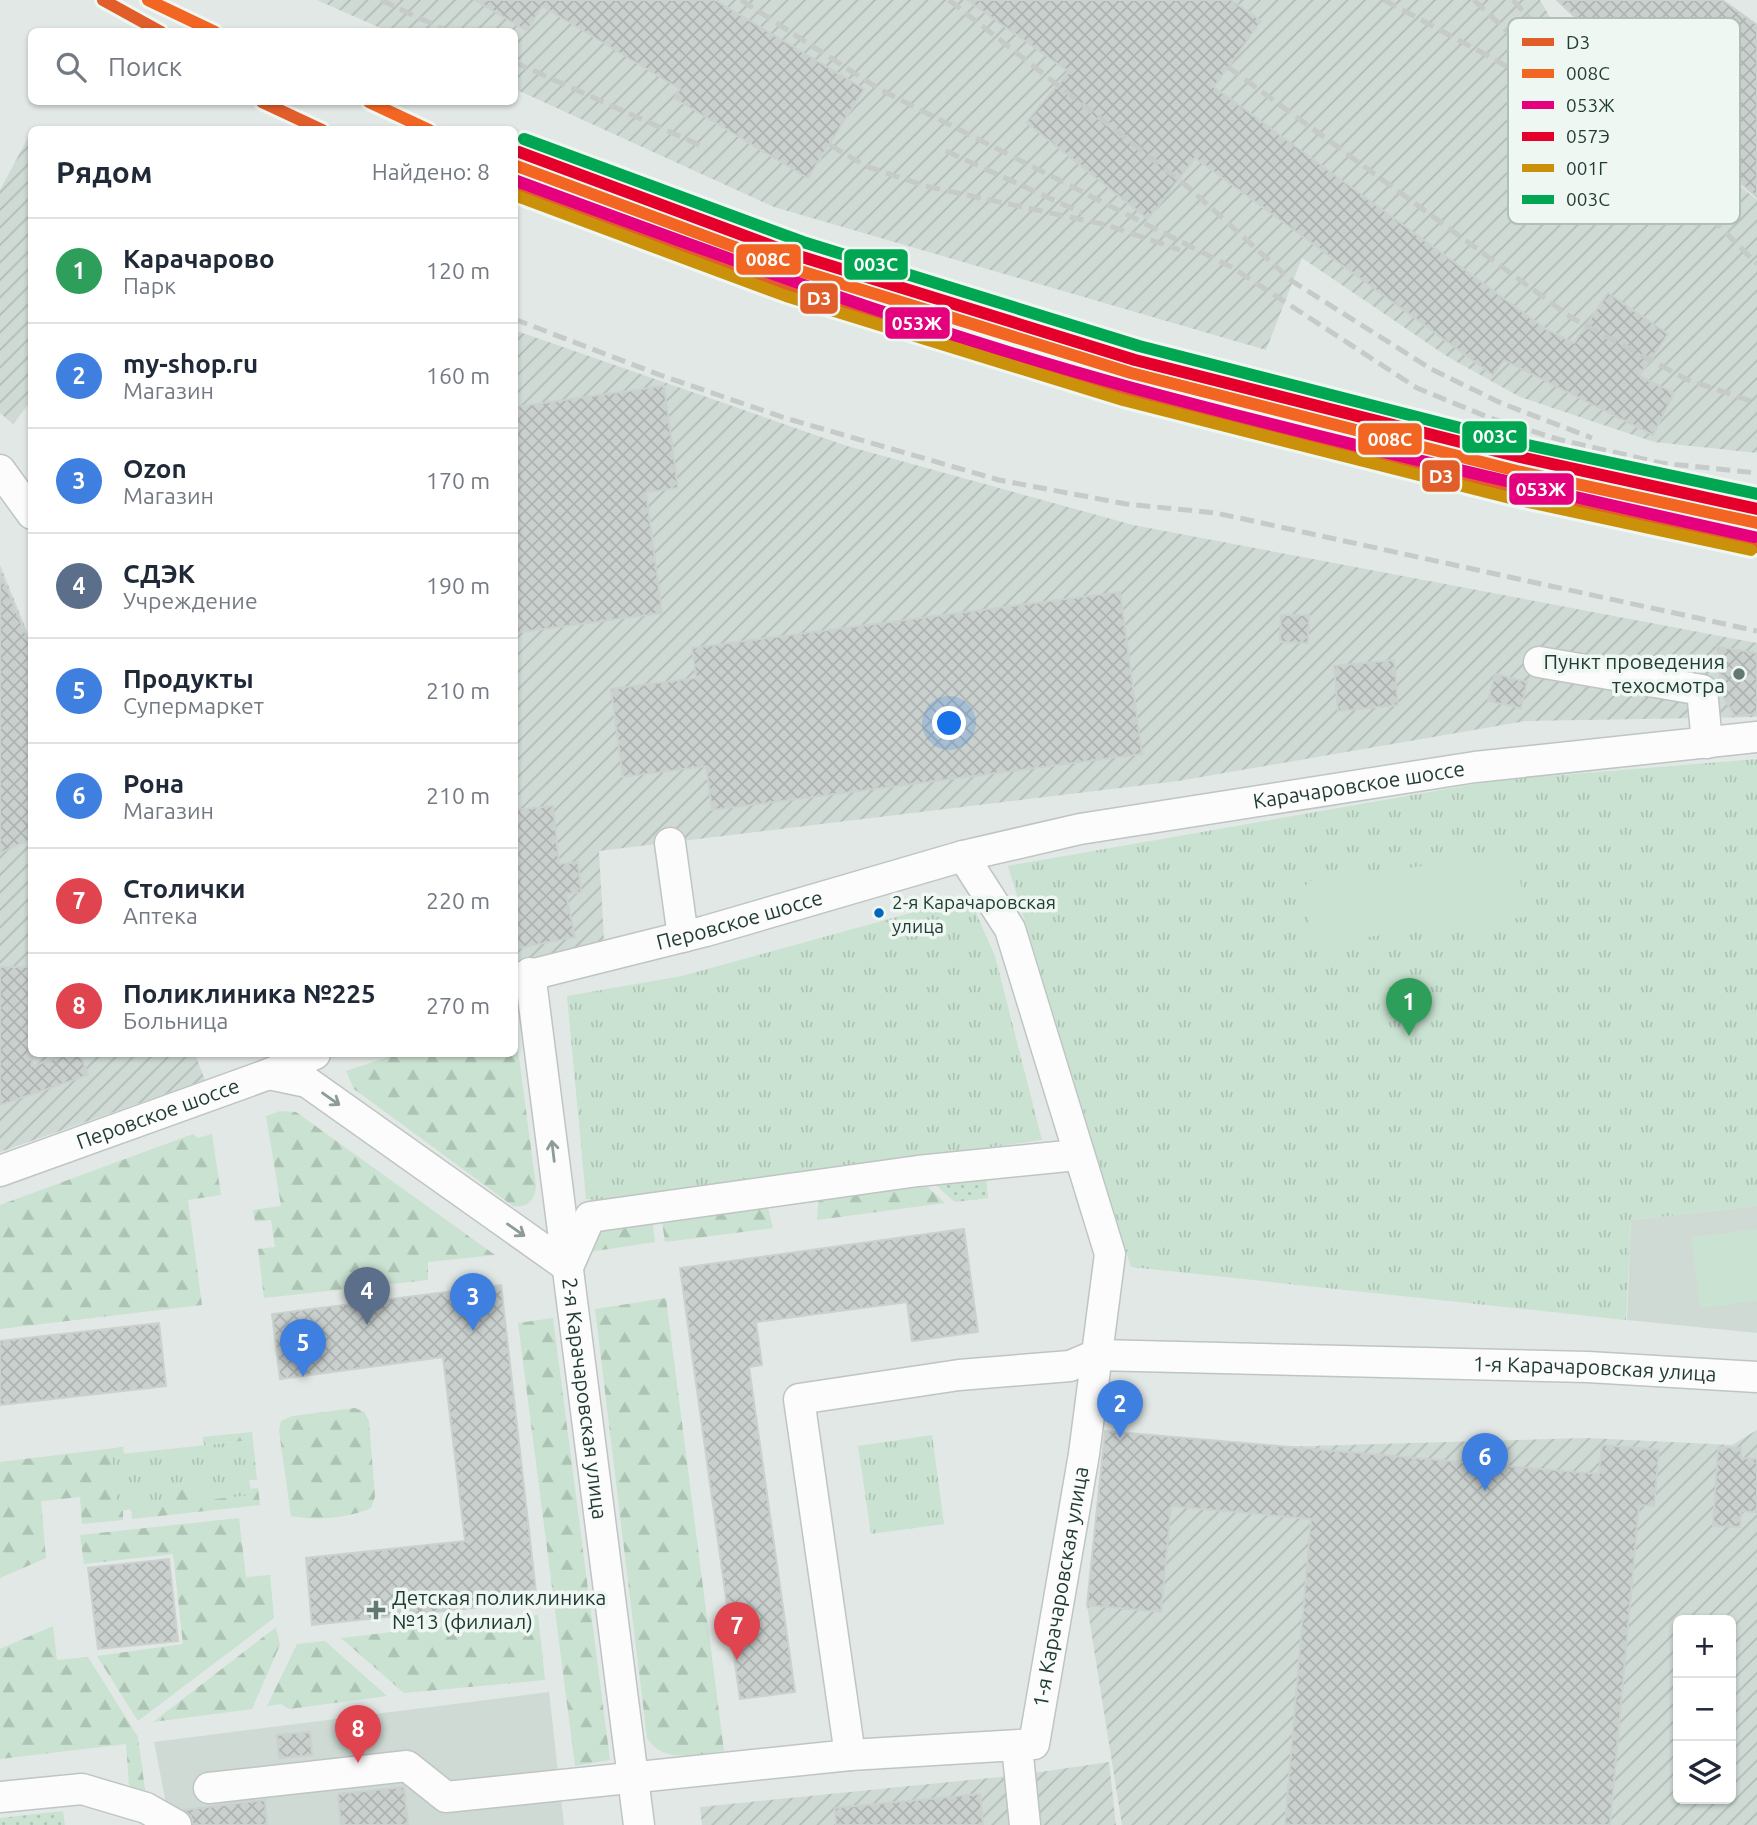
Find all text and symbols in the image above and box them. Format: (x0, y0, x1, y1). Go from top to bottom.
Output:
legend (1508, 18, 1740, 224)
search box (28, 28, 518, 105)
text: D3 (1566, 31, 1590, 53)
icon: search (52, 48, 90, 86)
text: Поиск (108, 52, 182, 81)
text: 008С (1566, 62, 1610, 84)
text: 053Ж (1566, 94, 1615, 116)
text: 057Э (1566, 125, 1610, 147)
text: Рядом (56, 155, 152, 189)
text: 001Г (1566, 157, 1608, 179)
text: Найдено: 8 (372, 159, 490, 184)
text: 003С (1566, 188, 1610, 210)
line badge: 008С (735, 243, 802, 276)
text: Карачарово (123, 244, 275, 273)
text: 008С (746, 248, 790, 270)
line badge: 003С (843, 248, 909, 281)
text: 003С (854, 253, 898, 275)
text: 1 (73, 258, 85, 283)
text: 120 m (426, 258, 490, 283)
text: Парк (123, 273, 176, 298)
line badge: D3 (799, 282, 839, 315)
text: D3 (807, 287, 831, 309)
line badge: 053Ж (884, 306, 951, 340)
text: 053Ж (892, 312, 942, 334)
text: my-shop.ru (123, 349, 258, 378)
text: 2 (73, 363, 85, 388)
text: 160 m (426, 363, 490, 388)
text: Магазин (123, 378, 214, 403)
line badge: 003С (1461, 420, 1528, 454)
line badge: 008С (1357, 422, 1423, 456)
text: 003С (1473, 425, 1517, 447)
text: 008С (1368, 428, 1412, 450)
text: Ozon (123, 454, 187, 483)
line badge: D3 (1421, 459, 1461, 493)
text: D3 (1429, 465, 1453, 487)
text: 3 (73, 468, 85, 493)
text: 170 m (426, 468, 490, 493)
line badge: 053Ж (1508, 472, 1575, 506)
text: 053Ж (1516, 478, 1566, 500)
text: Магазин (123, 483, 214, 508)
text: СДЭК (123, 559, 195, 588)
text: 4 (73, 573, 85, 598)
text: 190 m (426, 573, 490, 598)
text: Учреждение (123, 588, 258, 613)
place label: Пункт проведения техосмотра (1543, 649, 1725, 697)
text: Продукты (123, 664, 254, 693)
marker: Пункт проведения техосмотра (1731, 666, 1747, 682)
text: 5 (73, 678, 85, 703)
text: 210 m (426, 678, 490, 703)
text: Супермаркет (123, 693, 264, 718)
your location (932, 706, 966, 740)
street label: Карачаровское шоссе (1251, 756, 1466, 813)
text: Рона (123, 769, 184, 798)
text: 6 (73, 783, 85, 808)
text: 210 m (426, 783, 490, 808)
text: Магазин (123, 798, 214, 823)
text: Столички (123, 874, 245, 903)
street label: Перовское шоссе (654, 885, 825, 954)
text: 7 (73, 888, 85, 913)
text: 220 m (426, 888, 490, 913)
place label: 2-я Карачаровская улица (892, 891, 1056, 937)
text: Аптека (123, 903, 198, 928)
marker: 2-я Карачаровская улица (872, 906, 886, 920)
pin: 1 (1386, 978, 1432, 1036)
text: Поликлиника №225 (123, 979, 376, 1008)
text: 8 (73, 993, 85, 1018)
text: 270 m (426, 993, 490, 1018)
text: Больница (123, 1008, 228, 1033)
street label: Перовское шоссе (73, 1073, 242, 1153)
one-way arrow (321, 1092, 340, 1106)
one-way arrow (547, 1140, 560, 1162)
one-way arrow (506, 1223, 525, 1237)
pin: 4 (344, 1267, 390, 1325)
pin: 3 (450, 1273, 496, 1331)
street label: 2-я Карачаровская улица (558, 1276, 613, 1521)
pin: 5 (280, 1319, 326, 1377)
street label: 1-я Карачаровская улица (1473, 1351, 1717, 1386)
pin: 2 (1097, 1380, 1143, 1438)
pin: 6 (1462, 1433, 1508, 1491)
street label: 1-я Карачаровская улица (1028, 1465, 1093, 1709)
place label: Детская поликлиника №13 (филиал) (392, 1585, 606, 1633)
marker: Детская поликлиника №13 (филиал) (366, 1600, 386, 1620)
pin: 7 (714, 1602, 760, 1660)
map controls (1673, 1615, 1736, 1804)
button: + (1673, 1615, 1736, 1678)
button: − (1673, 1678, 1736, 1741)
pin: 8 (335, 1705, 381, 1763)
button: layers (1673, 1741, 1736, 1804)

